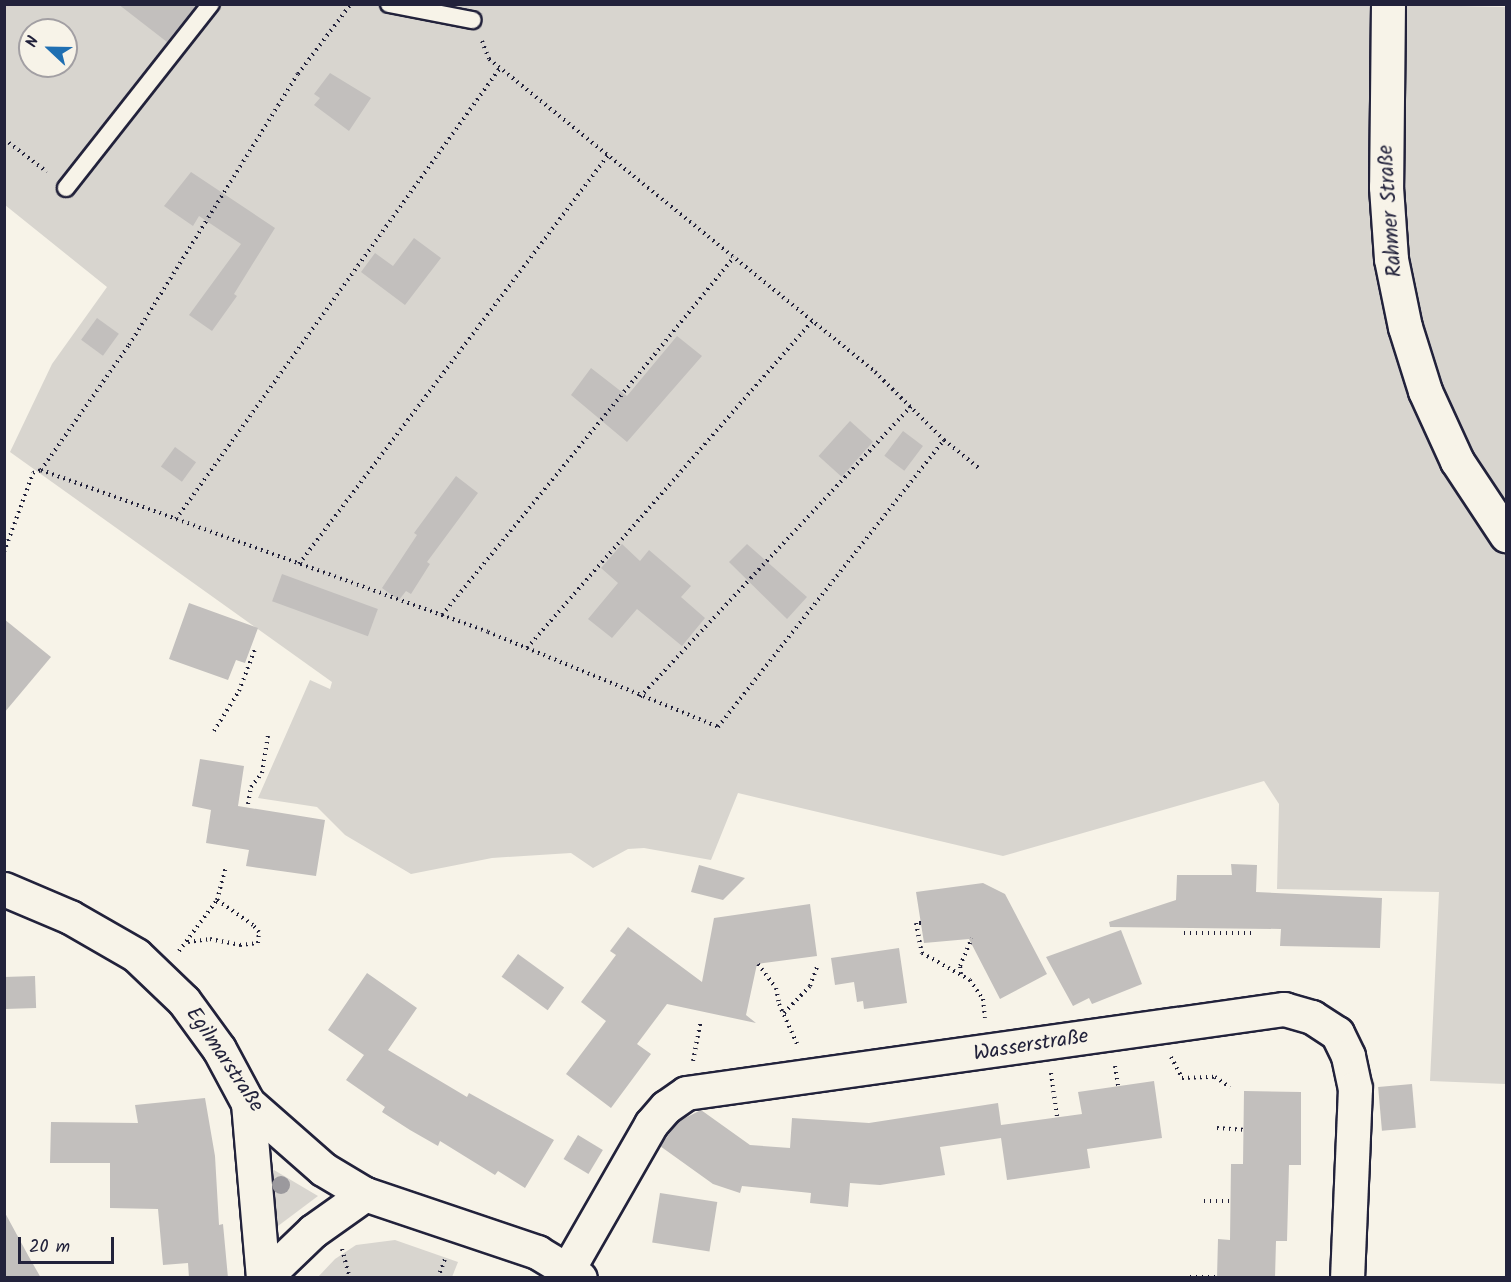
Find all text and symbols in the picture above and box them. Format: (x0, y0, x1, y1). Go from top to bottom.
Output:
north arrow (18, 18, 78, 78)
text: N (19, 32, 46, 51)
street label: Rahmer Straße (1374, 144, 1408, 278)
street label: Egilmarstraße (180, 1003, 268, 1117)
street label: Wasserstraße (972, 1024, 1090, 1068)
scale bar (21, 1225, 117, 1263)
text: 20 m (29, 1233, 70, 1262)

